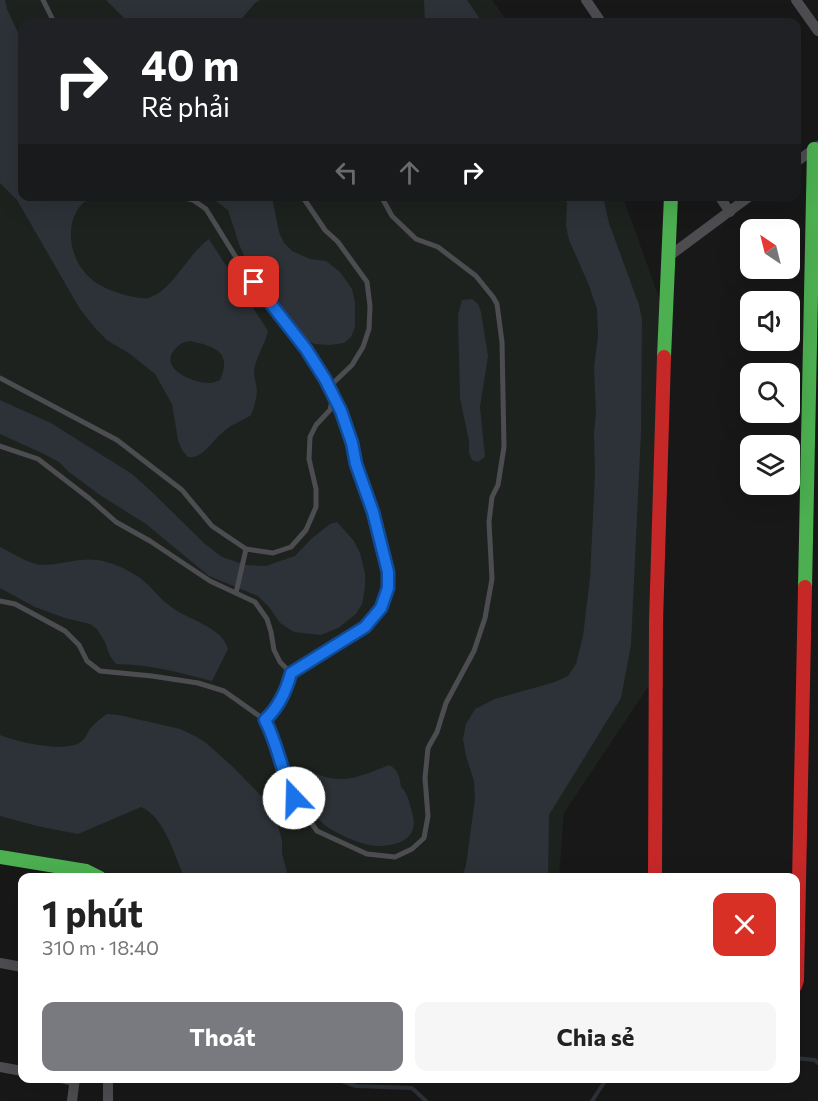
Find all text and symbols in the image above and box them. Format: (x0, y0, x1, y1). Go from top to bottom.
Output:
text: 40 m (141, 38, 239, 90)
icon: right (42, 42, 120, 120)
text: Rẽ phải (141, 90, 230, 123)
icon: left (330, 156, 363, 189)
icon: ahead (393, 156, 426, 189)
icon: right (456, 156, 489, 189)
north arrow (740, 219, 800, 279)
map controls (740, 219, 800, 495)
pin (228, 256, 279, 307)
icon: arrive (237, 265, 270, 298)
button: sound (740, 291, 800, 351)
button: search (740, 363, 800, 423)
button: layers (740, 435, 800, 495)
position arrow (262, 766, 326, 830)
text: 1 phút (42, 890, 143, 934)
button: close (713, 893, 776, 956)
text: 310 m · 18:40 (42, 935, 159, 959)
button: Thoát (42, 1002, 403, 1071)
button: Chia sẻ (415, 1002, 776, 1071)

